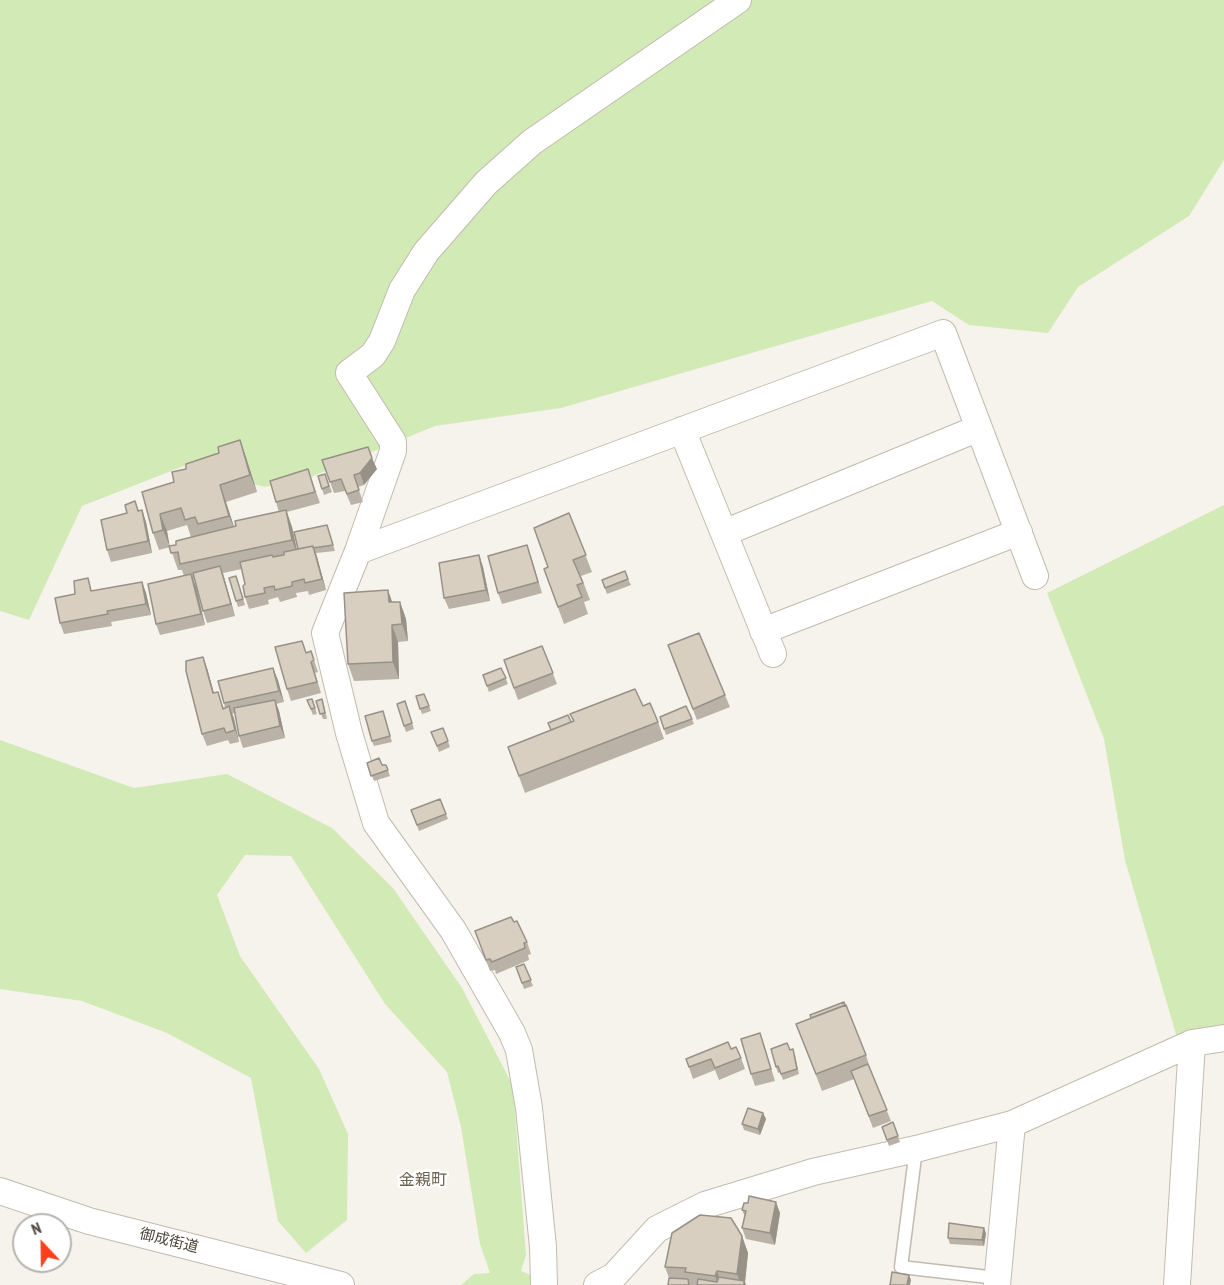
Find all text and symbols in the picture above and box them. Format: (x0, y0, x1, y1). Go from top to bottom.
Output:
district label: 金親町 (399, 1170, 447, 1190)
north arrow (12, 1213, 72, 1273)
text: N (28, 1217, 44, 1239)
street label: 御成街道 (138, 1225, 200, 1257)

